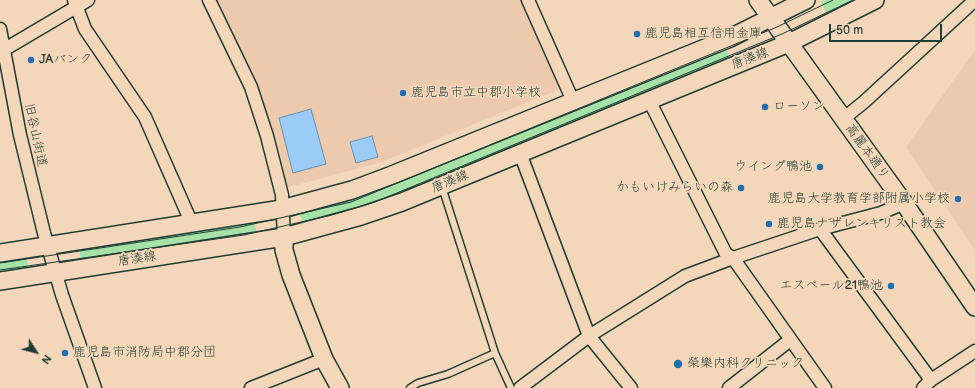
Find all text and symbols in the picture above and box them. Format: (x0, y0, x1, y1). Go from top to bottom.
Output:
scale bar (831, 16, 944, 42)
text: 50 m (836, 23, 863, 38)
place label: 鹿児島相互信用金庫 (645, 26, 762, 42)
marker: 鹿児島相互信用金庫 (632, 29, 642, 39)
street label: 唐湊線 (729, 45, 771, 73)
place label: JAバンク (39, 52, 92, 68)
marker: JAバンク (26, 55, 36, 65)
place label: 鹿児島市立中郡小学校 (411, 85, 541, 101)
marker: 鹿児島市立中郡小学校 (398, 88, 408, 98)
place label: ローソン (773, 99, 825, 115)
street label: 旧谷山街道 (21, 102, 49, 168)
marker: ローソン (760, 102, 770, 112)
street label: 高麗本通り (842, 121, 892, 183)
place label: ウイング鴨池 (734, 159, 812, 175)
marker: ウイング鴨池 (815, 162, 825, 172)
street label: 唐湊線 (429, 167, 471, 197)
place label: かもいけみらいの森 (616, 180, 733, 196)
marker: かもいけみらいの森 (736, 183, 746, 193)
place label: 鹿児島大学教育学部附属小学校 (768, 191, 950, 207)
marker: 鹿児島大学教育学部附属小学校 (953, 194, 963, 204)
place label: 鹿児島ナザレンキリスト教会 (777, 216, 946, 232)
marker: 鹿児島ナザレンキリスト教会 (764, 219, 774, 229)
street label: 唐湊線 (117, 248, 157, 270)
place label: エスペール21鴨池 (779, 278, 883, 294)
marker: エスペール21鴨池 (886, 281, 896, 291)
north arrow (16, 332, 56, 372)
place label: 鹿児島市消防局中郡分団 (73, 345, 216, 361)
marker: 鹿児島市消防局中郡分団 (60, 348, 70, 358)
text: N (38, 352, 54, 367)
place label: 榮樂内科クリニック (687, 356, 804, 372)
marker: 榮樂内科クリニック (672, 358, 684, 370)

